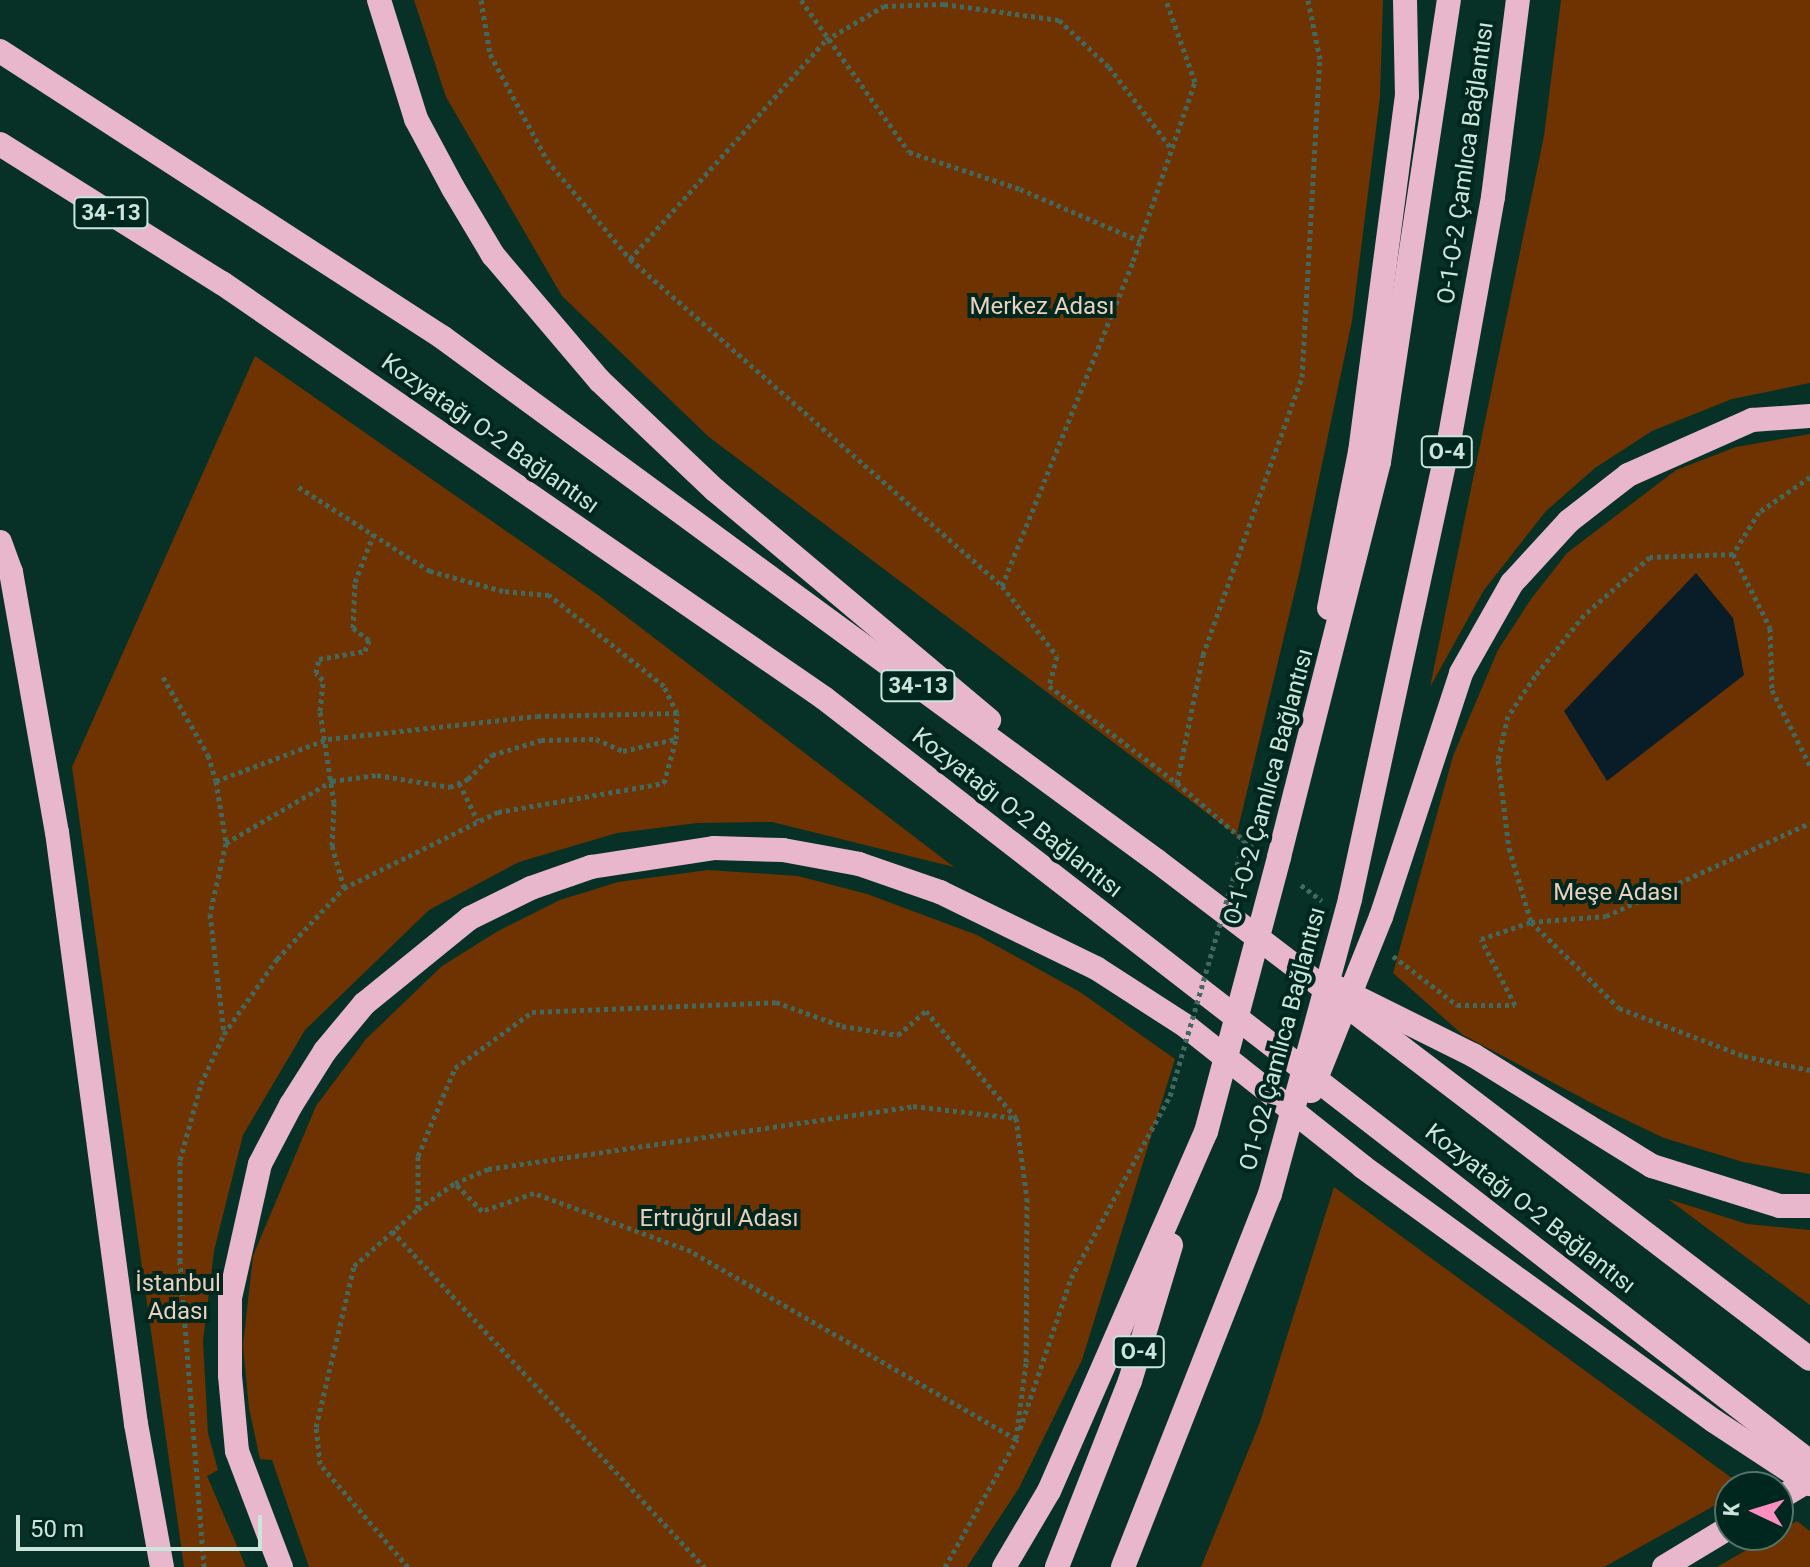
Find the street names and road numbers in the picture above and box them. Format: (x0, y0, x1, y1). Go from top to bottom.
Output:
street label: O-1-O-2 Çamlıca Bağlantısı (1432, 20, 1500, 306)
road number: 34-13 (73, 195, 149, 231)
street label: Kozyatağı O-2 Bağlantısı (376, 348, 604, 520)
road number: O-4 (1419, 434, 1475, 470)
street label: O-1-O-2 Çamlıca Bağlantısı (1218, 646, 1320, 928)
road number: 34-13 (880, 668, 956, 704)
street label: Kozyatağı O-2 Bağlantısı (906, 722, 1128, 904)
street label: O1-O2 Çamlıca Bağlantısı (1234, 904, 1332, 1174)
street label: Kozyatağı O-2 Bağlantısı (1419, 1118, 1641, 1300)
road number: O-4 (1111, 1334, 1167, 1370)

